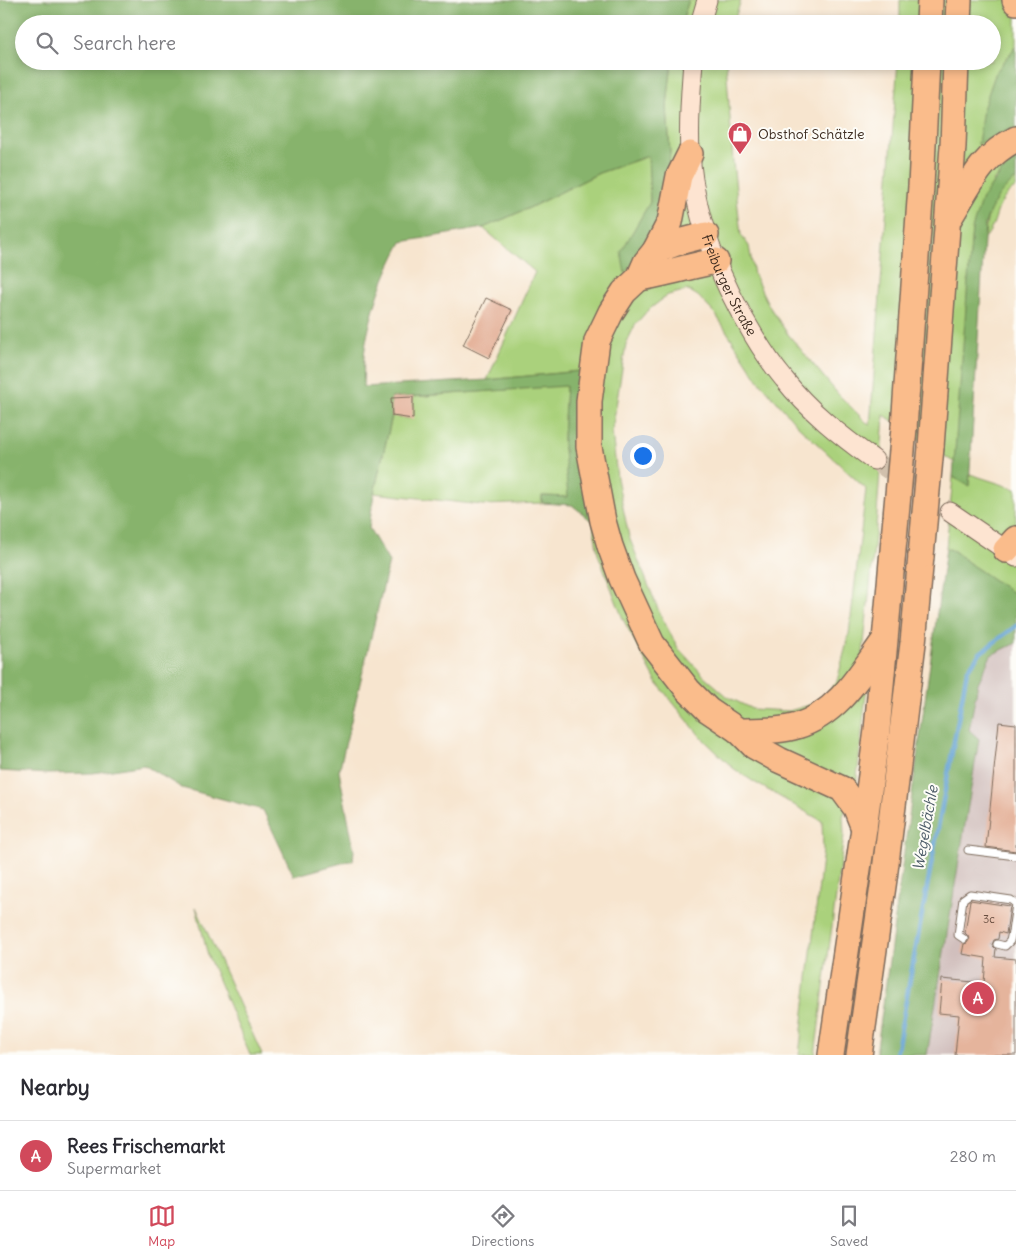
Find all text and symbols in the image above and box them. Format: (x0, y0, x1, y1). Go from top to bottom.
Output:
search box (15, 15, 1001, 70)
icon: search (33, 29, 61, 57)
text: Search here (73, 31, 176, 55)
shop icon: Obsthof Schätzle (727, 121, 753, 155)
place label: Obsthof Schätzle (758, 125, 865, 143)
street label: Freiburger Straße (698, 232, 761, 339)
your location (630, 443, 656, 469)
water label: Wegelbächle (908, 783, 942, 872)
house number: 3c (983, 912, 995, 926)
pin: A (962, 979, 994, 1017)
text: Nearby (20, 1074, 90, 1101)
text: Rees Frischemarkt (67, 1134, 225, 1158)
text: A (31, 1146, 41, 1166)
text: 280 m (950, 1146, 996, 1166)
text: Supermarket (67, 1158, 161, 1178)
tab: Map (148, 1202, 176, 1250)
tab: Directions (471, 1202, 534, 1250)
tab: Saved (830, 1202, 868, 1250)

